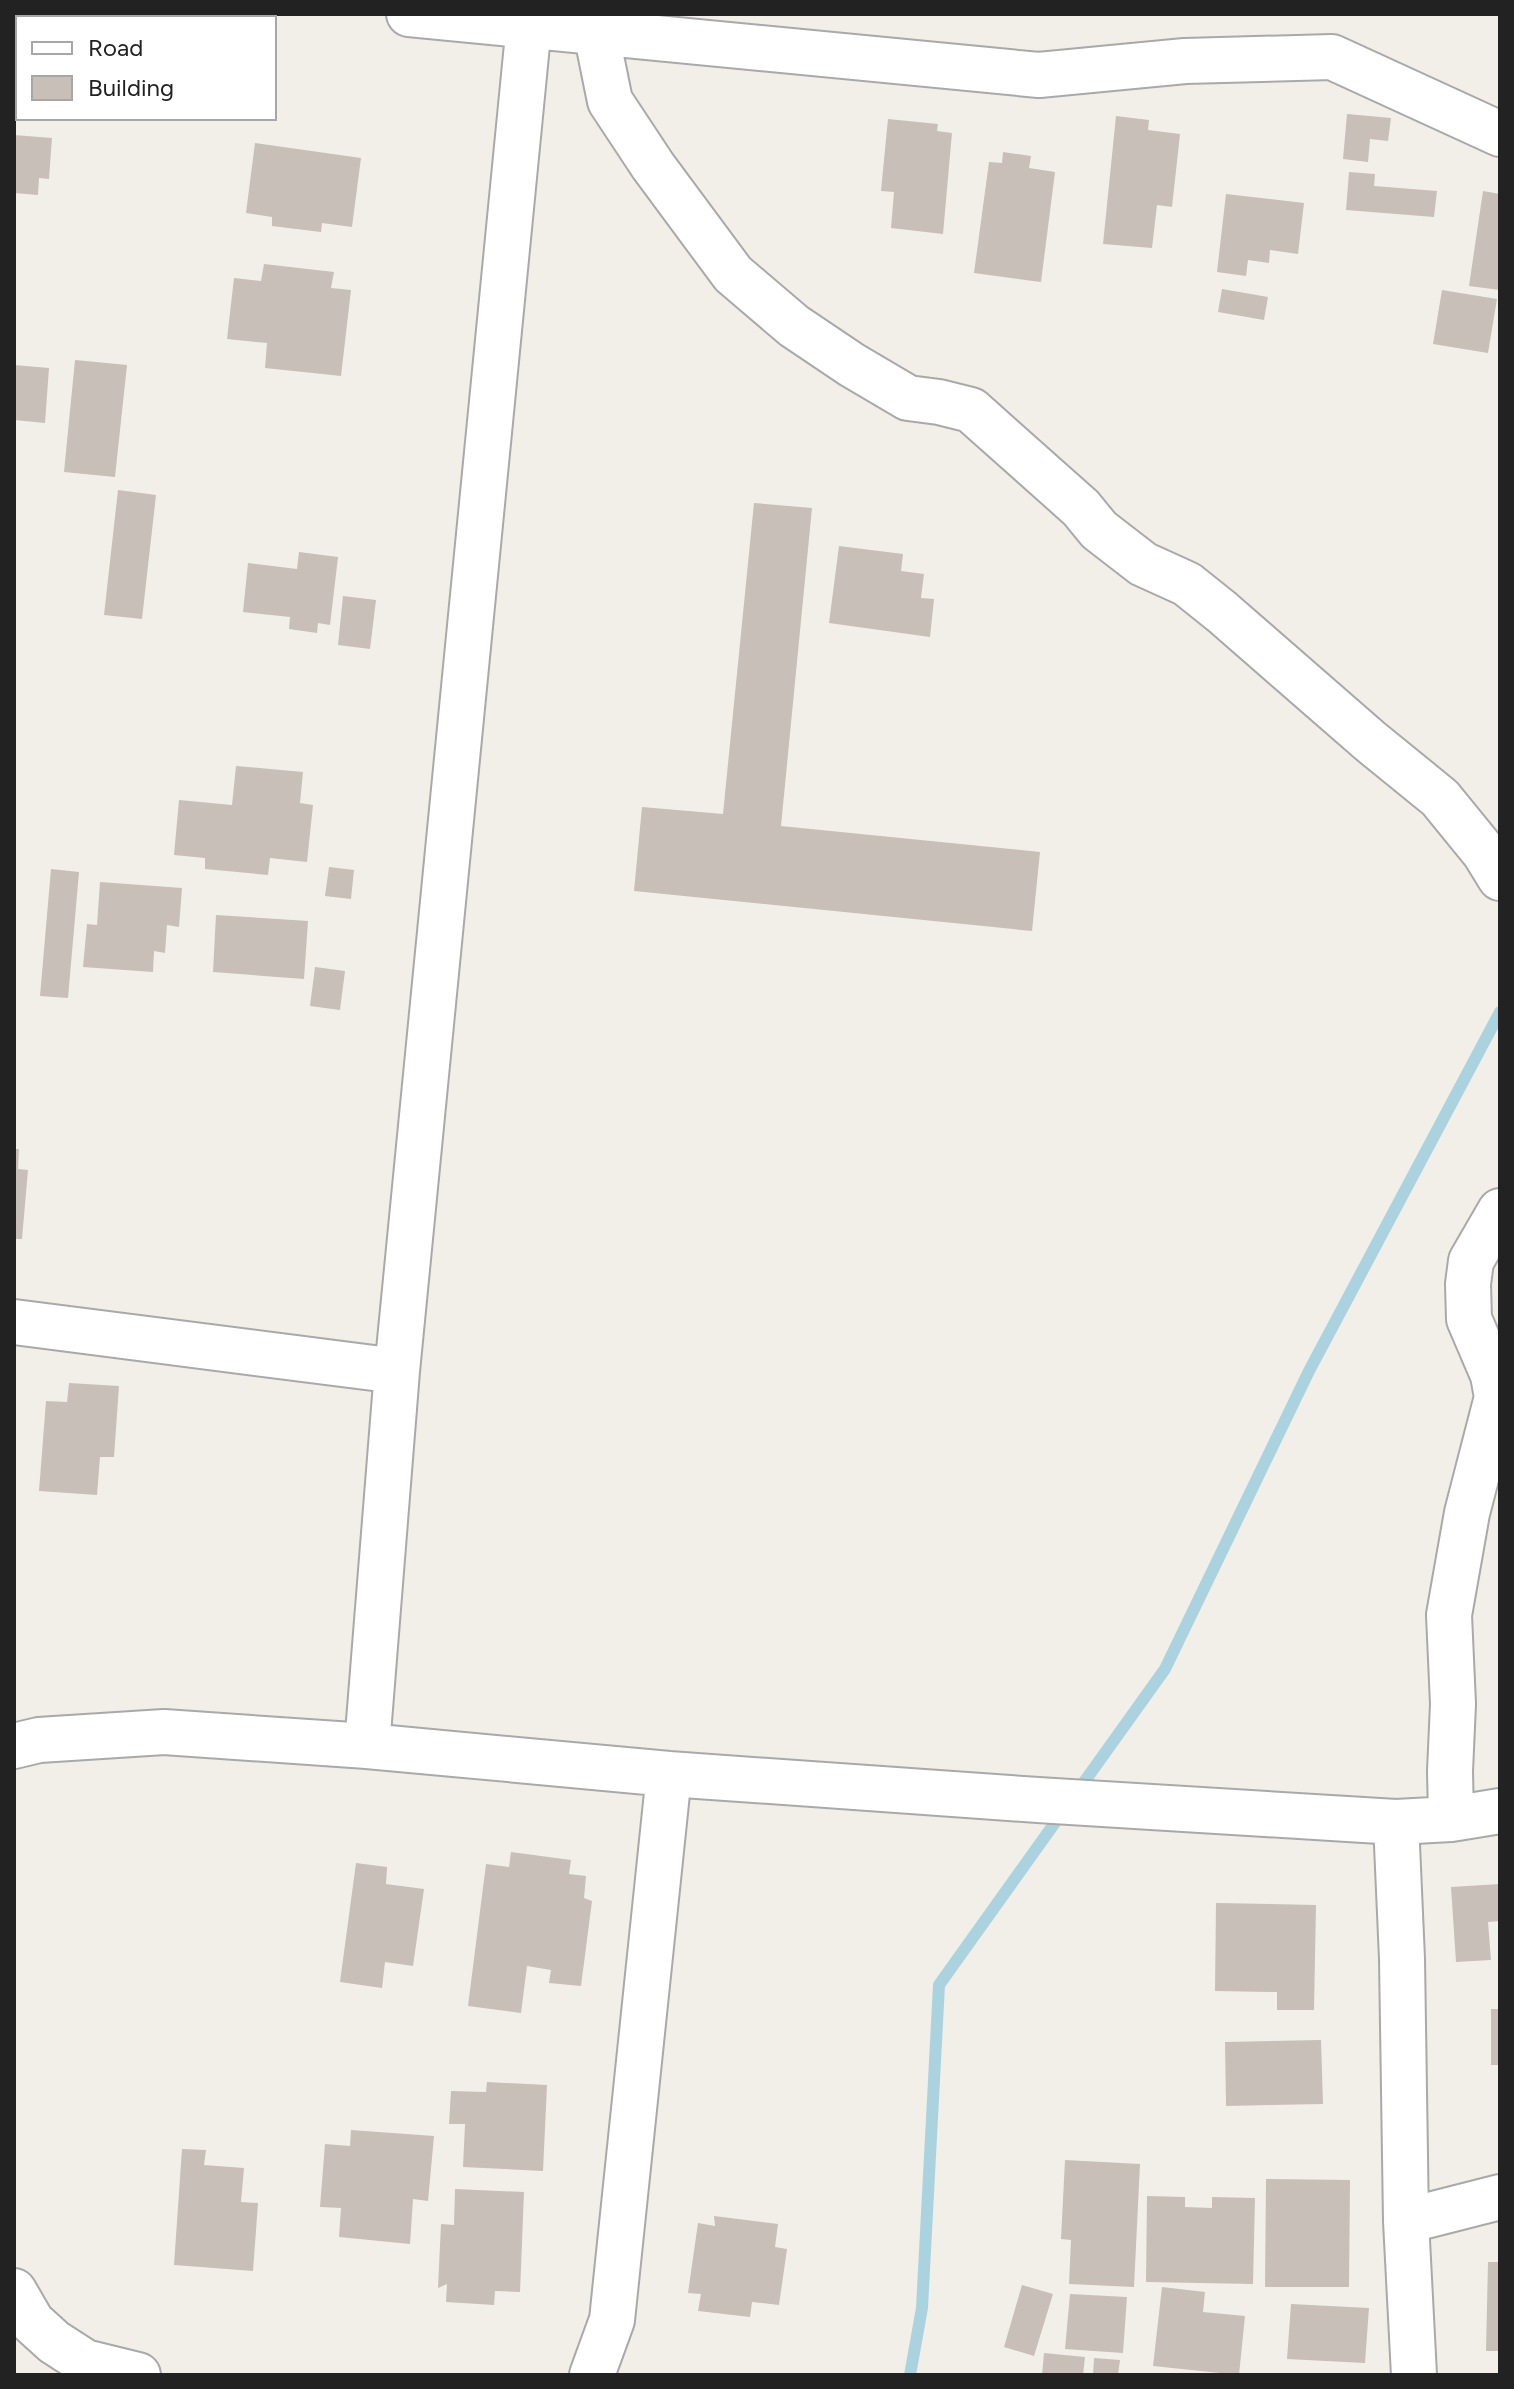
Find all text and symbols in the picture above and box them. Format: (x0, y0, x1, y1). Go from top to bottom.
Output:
legend (16, 16, 276, 120)
text: Road (88, 33, 143, 62)
text: Building (88, 73, 174, 102)

